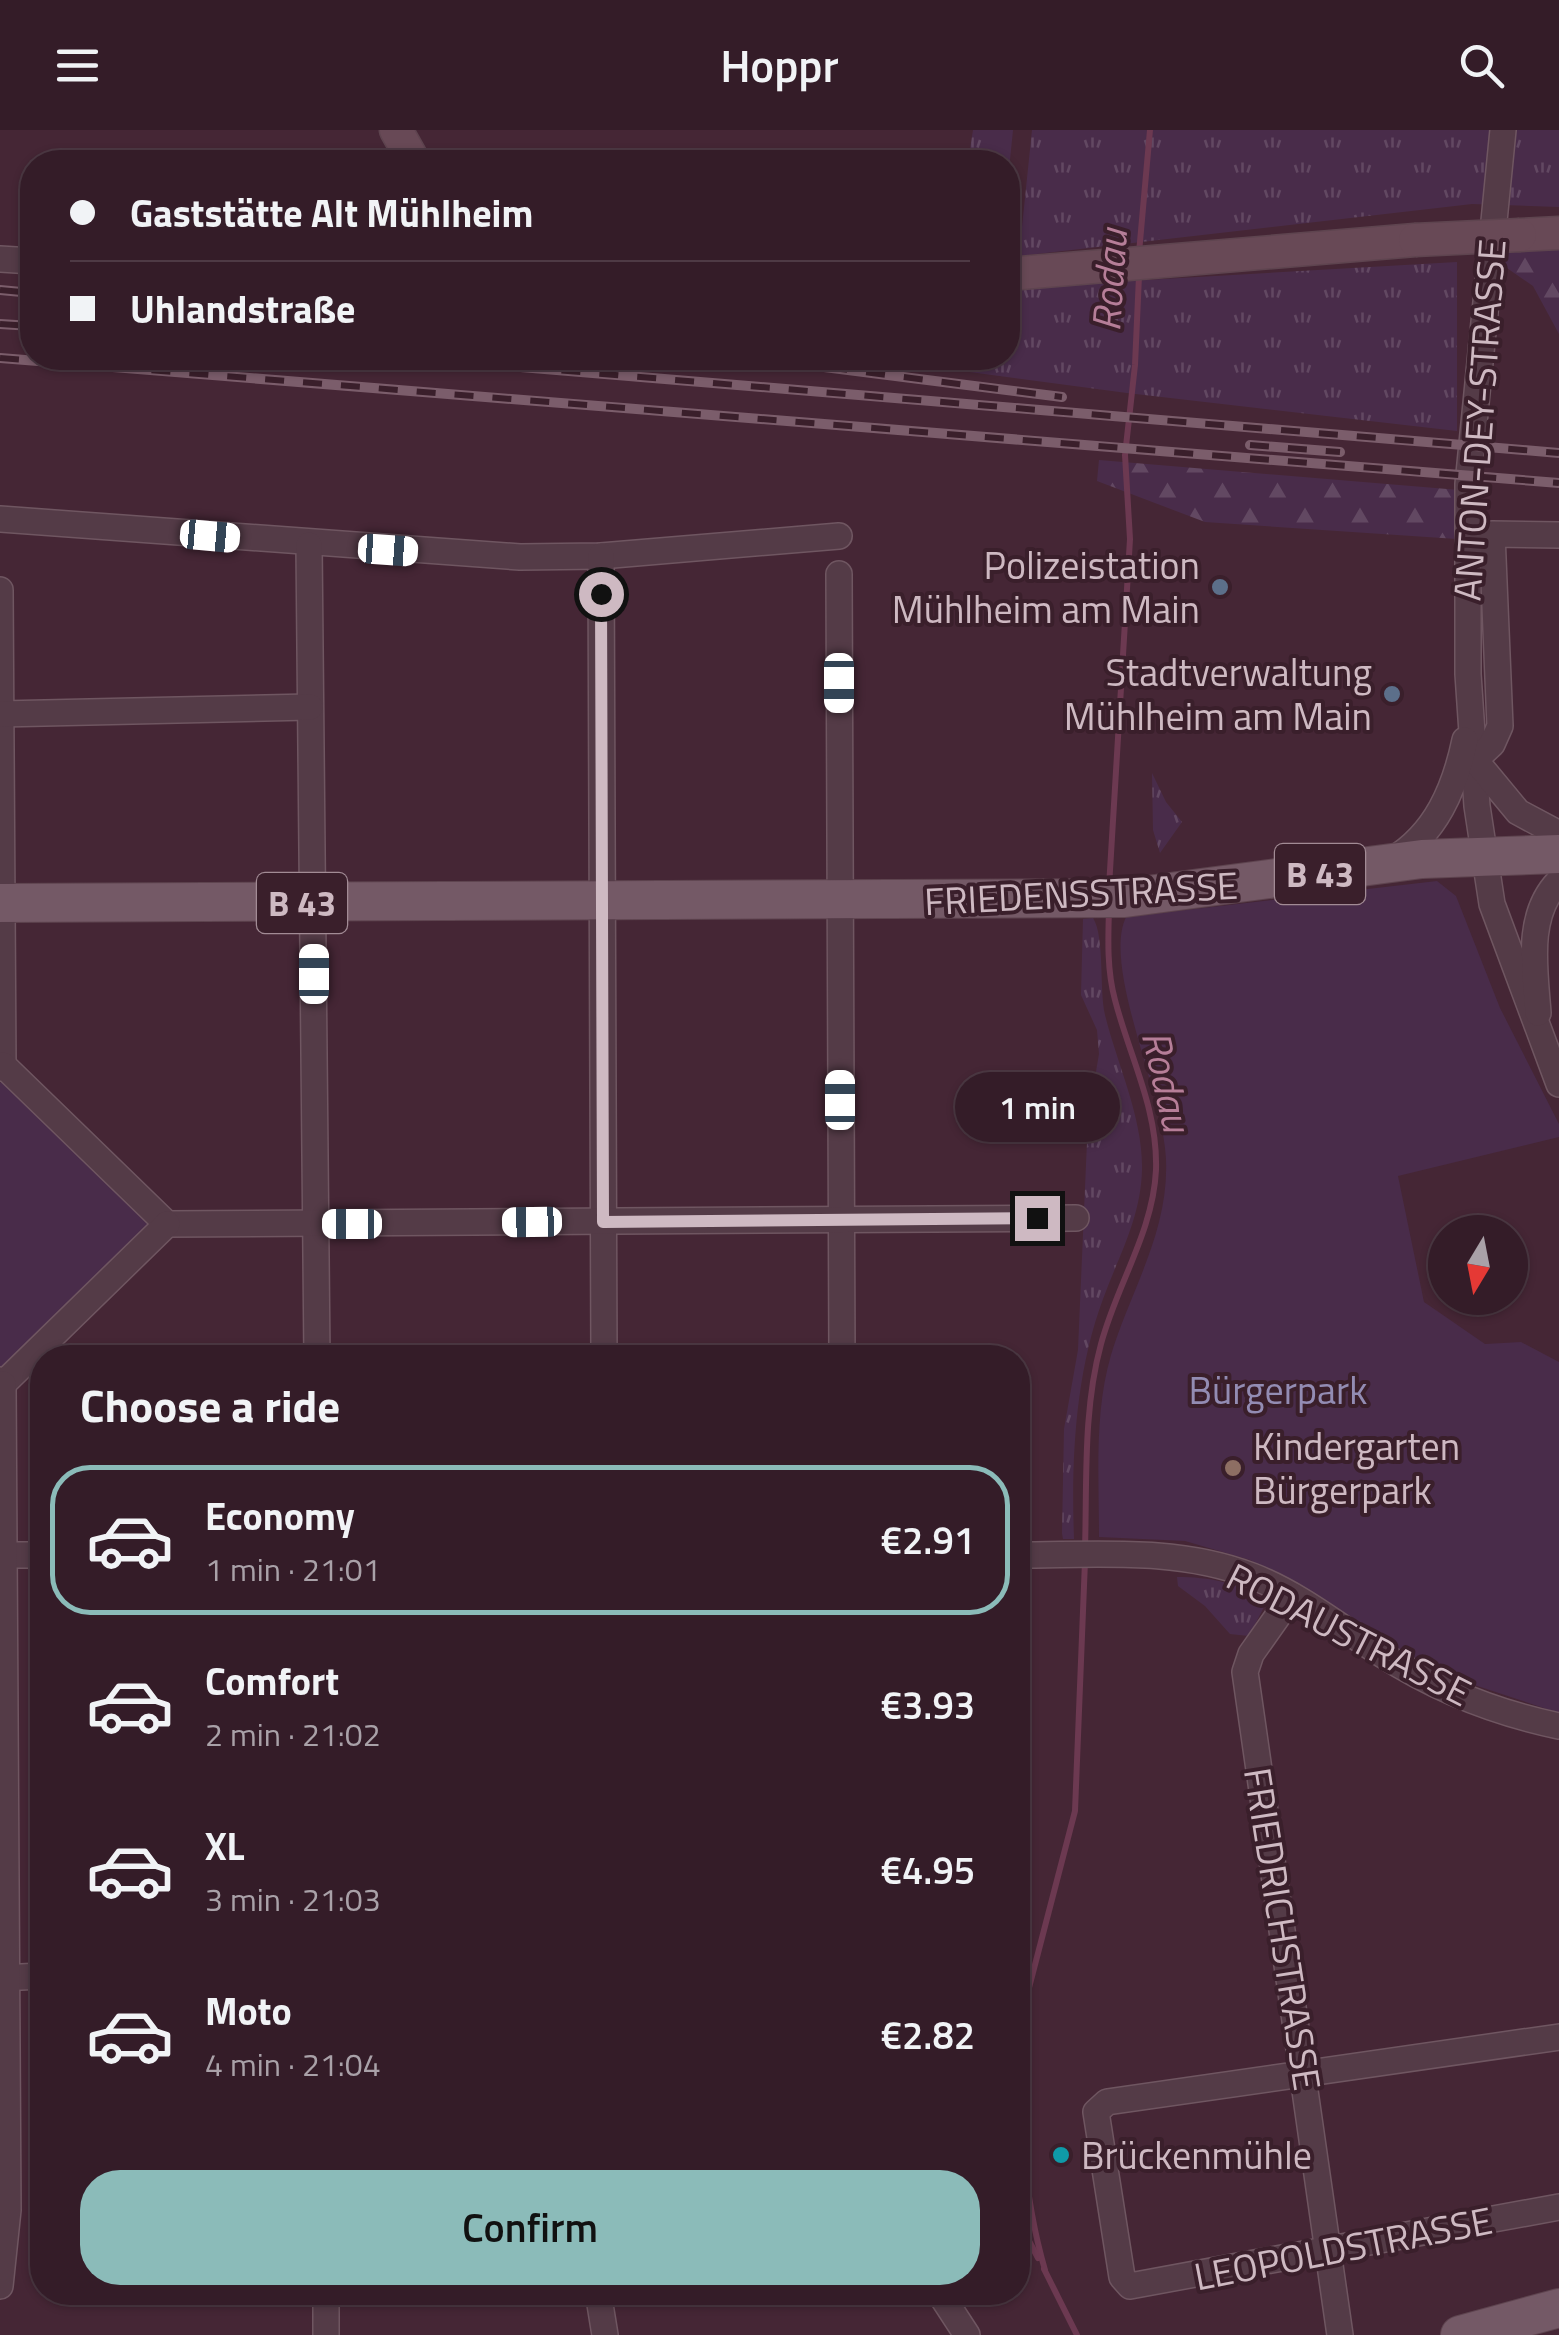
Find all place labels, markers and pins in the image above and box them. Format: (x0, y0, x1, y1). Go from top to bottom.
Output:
place label: Polizeistation Mühlheim am Main (892, 536, 1200, 638)
marker: Polizeistation Mühlheim am Main (1209, 576, 1231, 598)
place label: Stadtverwaltung Mühlheim am Main (1064, 643, 1372, 745)
marker: Stadtverwaltung Mühlheim am Main (1381, 683, 1403, 705)
place label: Kindergarten Bürgerpark (1253, 1417, 1460, 1519)
marker: Kindergarten Bürgerpark (1222, 1457, 1244, 1479)
place label: Brückenmühle (1081, 2126, 1312, 2184)
marker: Brückenmühle (1050, 2144, 1072, 2166)

